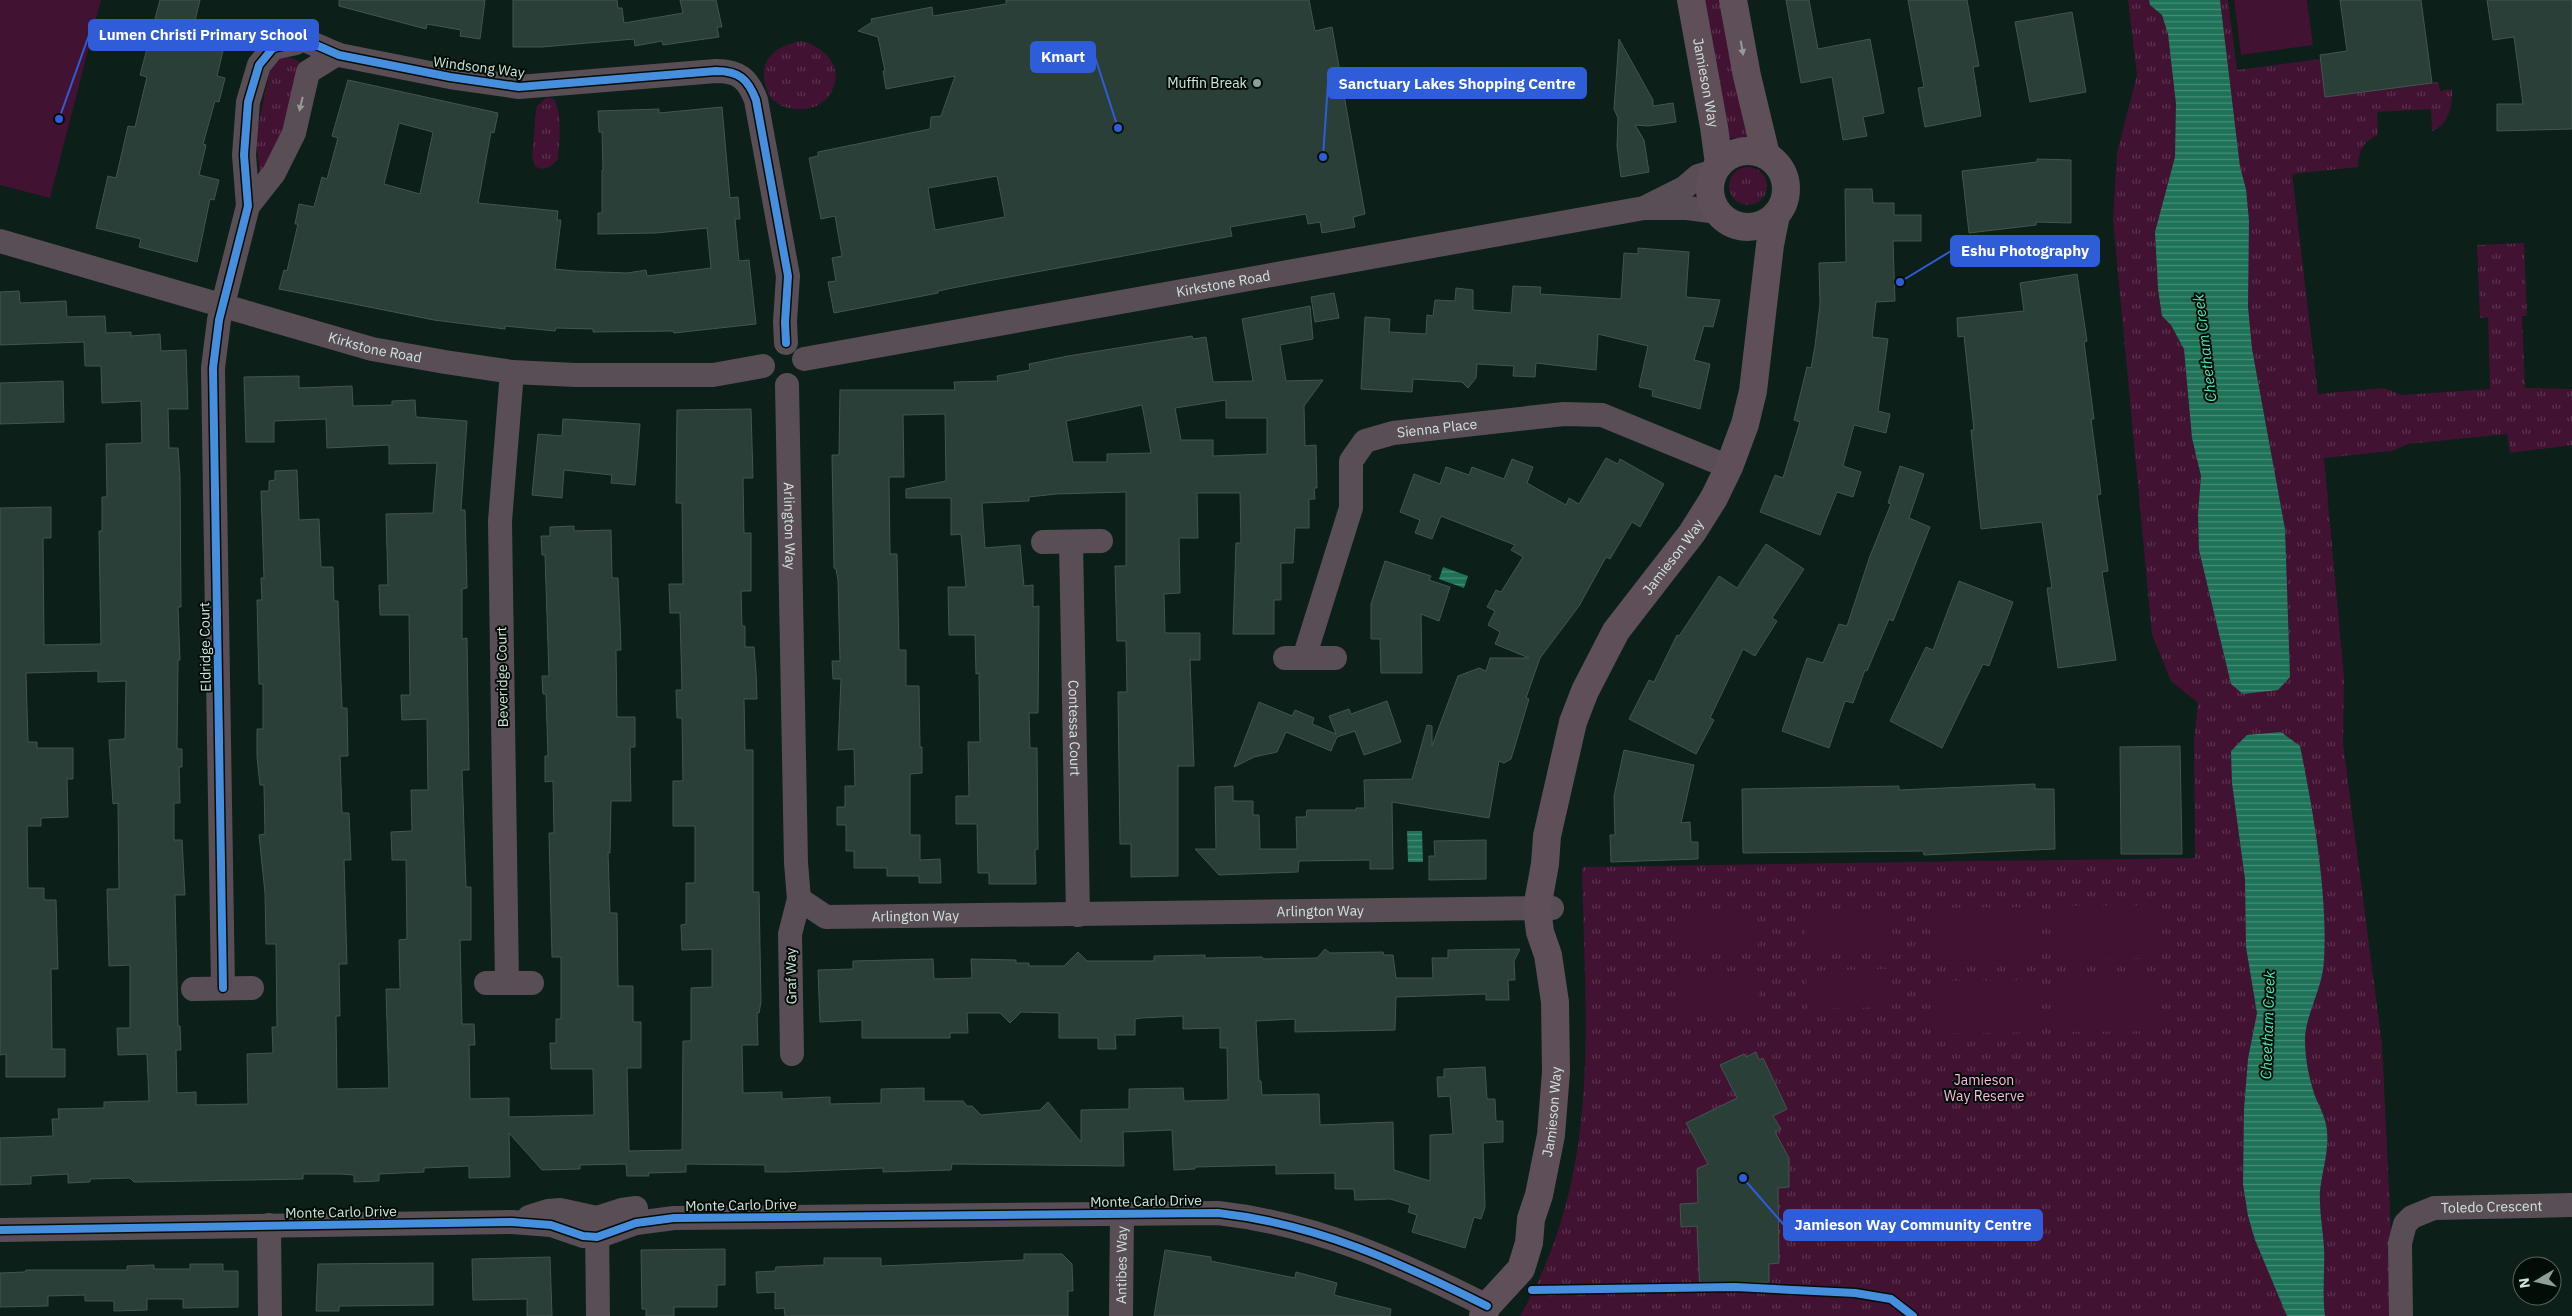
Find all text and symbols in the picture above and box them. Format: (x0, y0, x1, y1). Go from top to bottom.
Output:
callout: Lumen Christi Primary School (89, 20, 318, 50)
text: Lumen Christi Primary School (99, 25, 308, 44)
street label: Jamieson Way (1689, 36, 1723, 129)
one-way arrow (1738, 40, 1746, 56)
callout: Kmart (1031, 42, 1095, 72)
text: Kmart (1041, 47, 1085, 66)
street label: Windsong Way (432, 52, 526, 82)
callout: Sanctuary Lakes Shopping Centre (1328, 68, 1586, 98)
place label: Muffin Break (1167, 74, 1248, 92)
text: Sanctuary Lakes Shopping Centre (1338, 74, 1576, 93)
marker: Muffin Break (1251, 77, 1263, 89)
one-way arrow (297, 96, 305, 111)
callout: Eshu Photography (1951, 236, 2099, 266)
text: Eshu Photography (1961, 241, 2089, 260)
street label: Kirkstone Road (1175, 266, 1272, 301)
water label: Cheetham Creek (2188, 293, 2221, 403)
street label: Kirkstone Road (326, 328, 423, 367)
street label: Sienna Place (1396, 415, 1478, 441)
street label: Arlington Way (780, 482, 799, 570)
street label: Jamieson Way (1638, 516, 1707, 599)
street label: Eldridge Court (195, 602, 215, 692)
street label: Beveridge Court (492, 626, 512, 728)
street label: Contessa Court (1065, 680, 1084, 776)
street label: Arlington Way (1276, 901, 1364, 920)
street label: Arlington Way (871, 906, 959, 925)
street label: Graf Way (782, 947, 800, 1005)
water label: Cheetham Creek (2256, 970, 2279, 1080)
street label: Jamieson Way (1538, 1066, 1565, 1158)
park label: Jamieson Way Reserve (1944, 1071, 2025, 1105)
street label: Monte Carlo Drive (1090, 1191, 1202, 1211)
street label: Monte Carlo Drive (685, 1195, 797, 1215)
street label: Toledo Crescent (2441, 1197, 2543, 1217)
street label: Monte Carlo Drive (285, 1202, 397, 1222)
callout: Jamieson Way Community Centre (1784, 1210, 2042, 1240)
text: Jamieson Way Community Centre (1794, 1215, 2032, 1234)
street label: Antibes Way (1112, 1226, 1131, 1304)
north arrow (2512, 1256, 2562, 1306)
text: N (2514, 1277, 2534, 1289)

